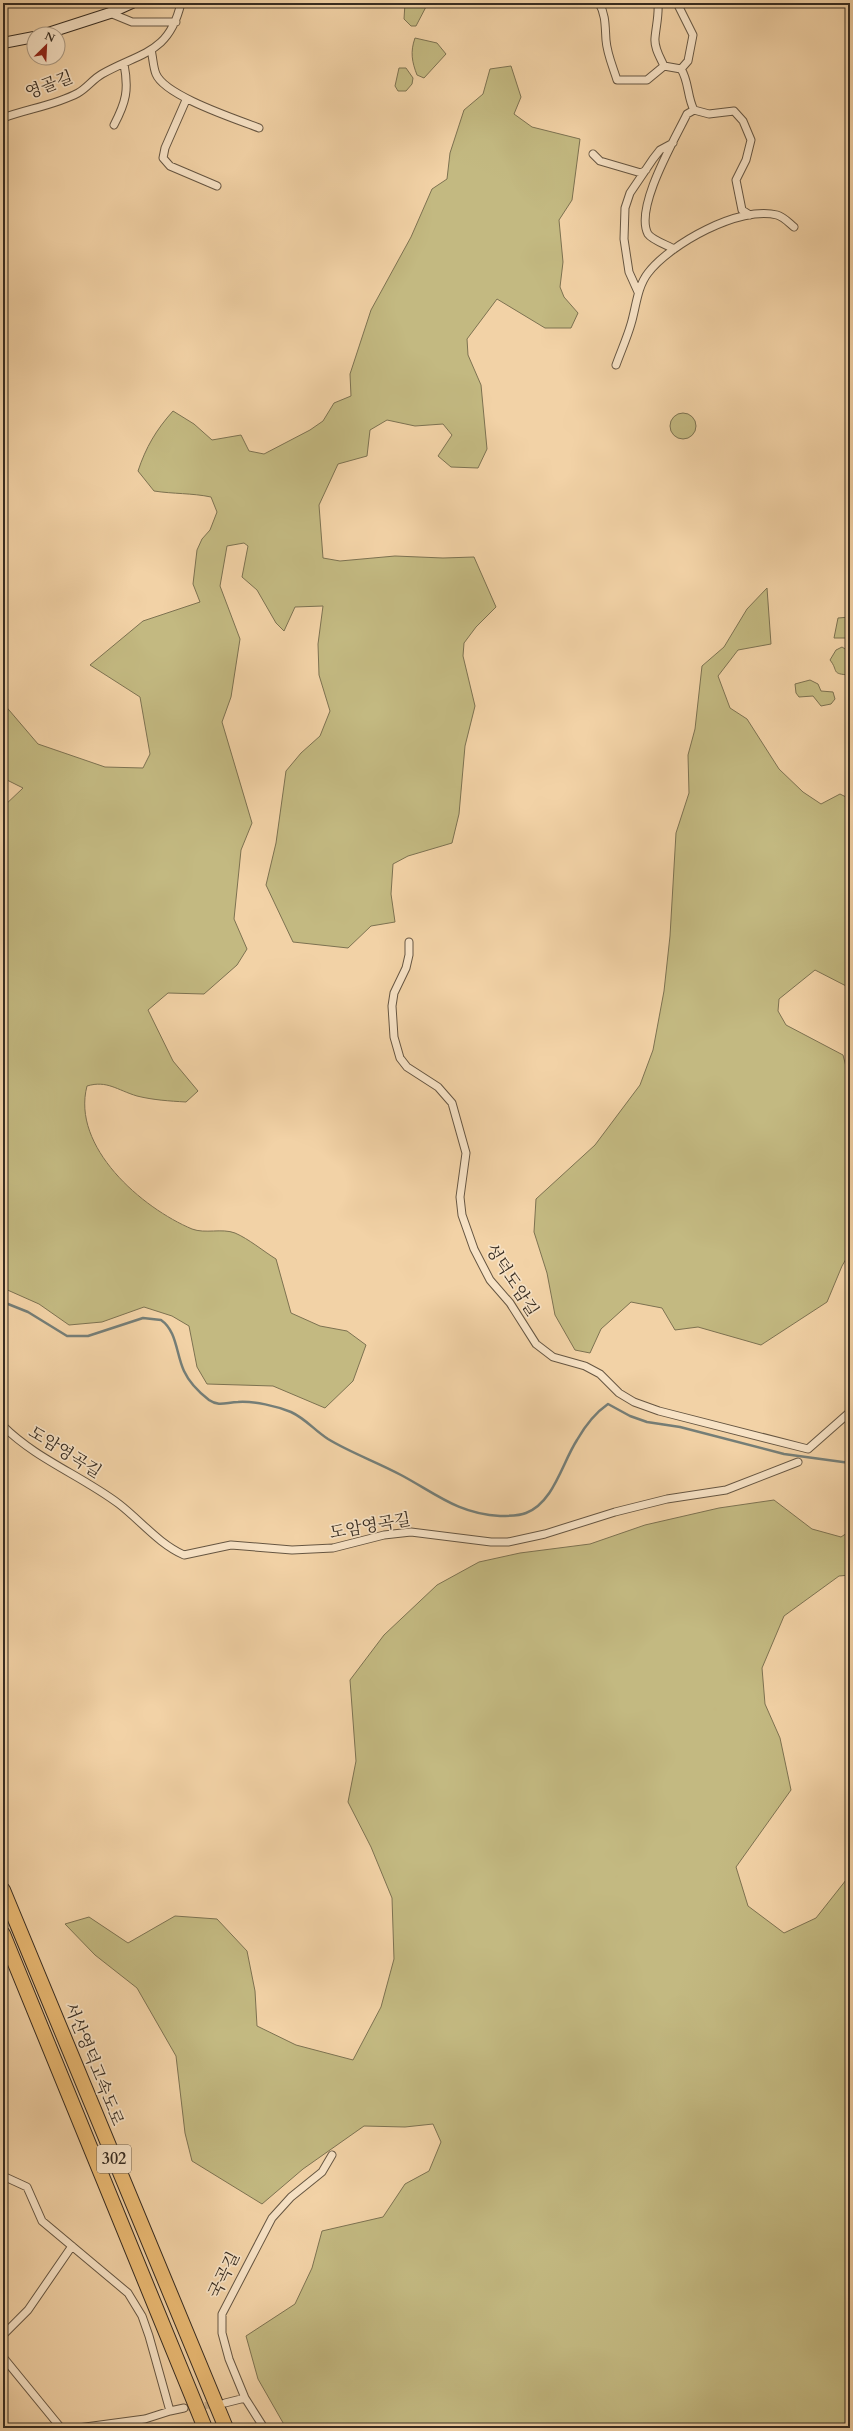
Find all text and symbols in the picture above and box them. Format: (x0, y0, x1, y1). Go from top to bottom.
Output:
north arrow (26, 26, 66, 66)
text: N (42, 29, 58, 46)
street label: 영골길 (22, 65, 76, 105)
street label: 성덕도암길 (480, 1239, 544, 1321)
street label: 도암영곡길 (24, 1420, 106, 1484)
street label: 도암영곡길 (328, 1508, 412, 1544)
street label: 서산영덕고속도로 (59, 1999, 129, 2130)
road number: 302 (97, 2145, 131, 2173)
street label: 국곡길 (203, 2248, 245, 2302)

